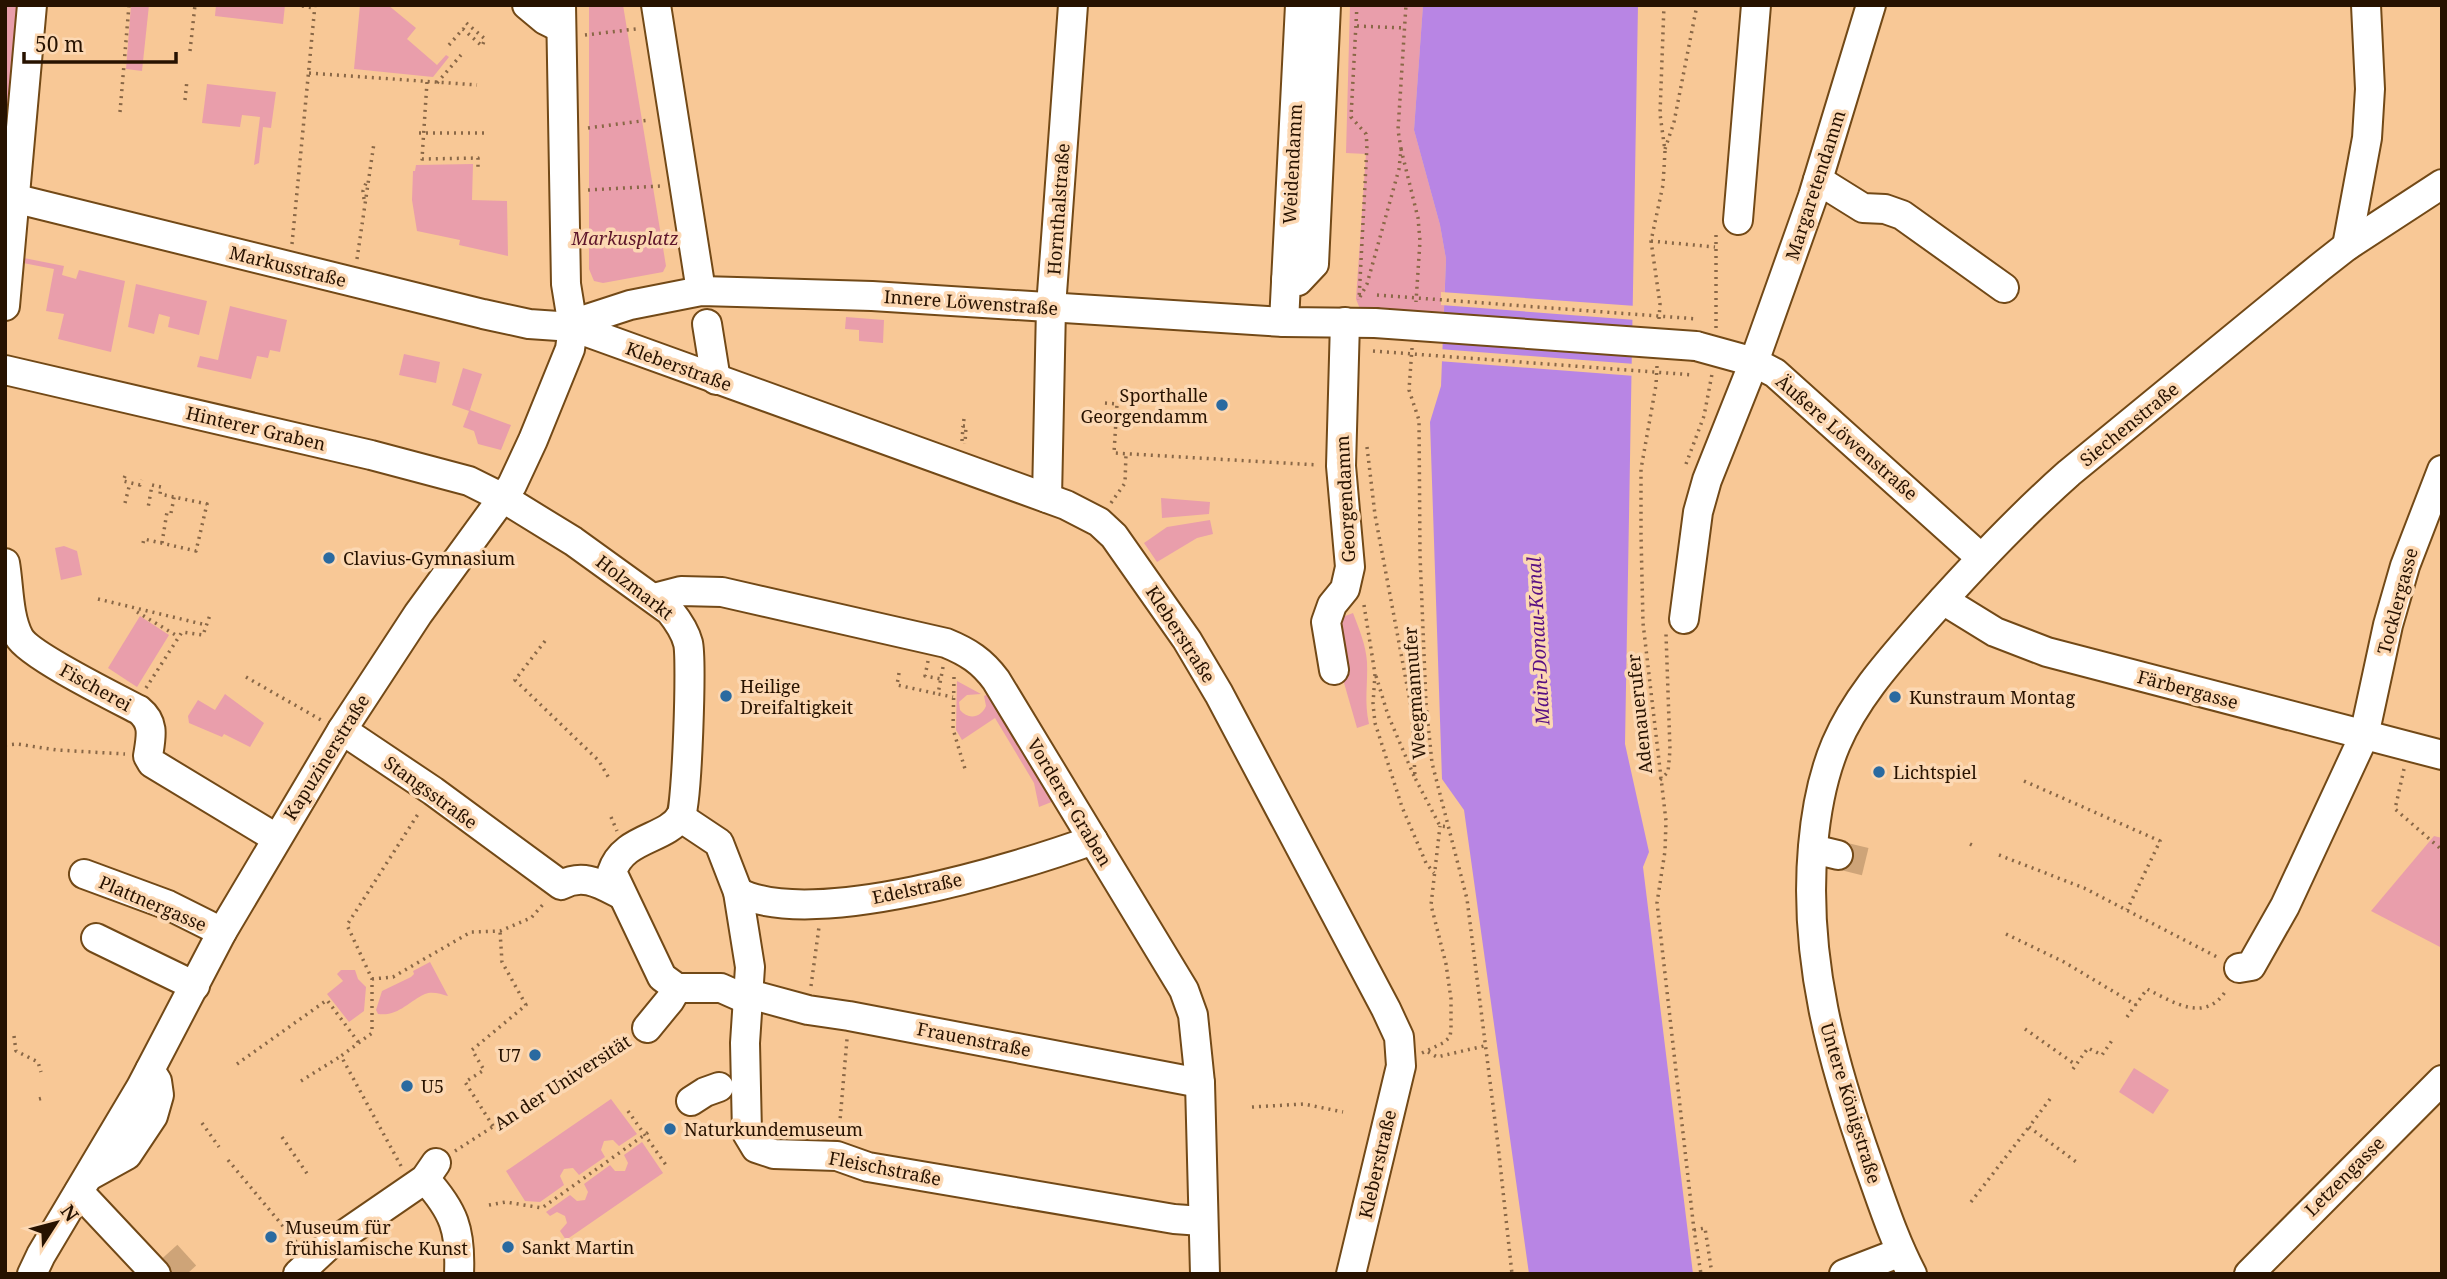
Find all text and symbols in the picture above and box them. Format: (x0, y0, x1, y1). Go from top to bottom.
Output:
scale bar (24, 21, 177, 65)
text: 50 m (35, 30, 84, 58)
street label: Weidendamm (1277, 103, 1307, 225)
street label: Margaretendamm (1779, 107, 1851, 263)
street label: Hornthalstraße (1041, 142, 1075, 276)
park label: Markusplatz (570, 226, 679, 250)
street label: Markusstraße (227, 240, 349, 292)
street label: Innere Löwenstraße (883, 284, 1059, 320)
street label: Kleberstraße (623, 336, 735, 396)
street label: Äußere Löwenstraße (1771, 369, 1923, 505)
street label: Siechenstraße (2075, 377, 2183, 471)
place label: Sporthalle Georgendamm (1081, 383, 1208, 428)
marker: Sporthalle Georgendamm (1214, 397, 1230, 413)
street label: Hinterer Graben (184, 400, 328, 456)
street label: Georgendamm (1330, 435, 1360, 563)
street label: Tocklergasse (2371, 545, 2423, 657)
place label: Clavius-Gymnasium (343, 546, 515, 570)
street label: Holzmarkt (591, 549, 679, 625)
marker: Clavius-Gymnasium (321, 550, 337, 566)
water label: Main-Donau-Kanal (1521, 556, 1555, 727)
street label: Kleberstraße (1141, 581, 1221, 687)
street label: Weegmannufer (1397, 625, 1431, 760)
street label: Adenauerufer (1621, 652, 1657, 775)
street label: Fischerei (56, 658, 136, 717)
street label: Färbergasse (2135, 664, 2241, 714)
place label: Heilige Dreifaltigkeit (740, 674, 853, 719)
place label: Kunstraum Montag (1909, 685, 2075, 709)
marker: Heilige Dreifaltigkeit (718, 688, 734, 704)
marker: Kunstraum Montag (1887, 689, 1903, 705)
street label: Kapuzinerstraße (278, 690, 374, 824)
street label: Vorderer Graben (1022, 734, 1118, 871)
street label: Stangsstraße (380, 750, 482, 834)
place label: Lichtspiel (1893, 760, 1977, 784)
marker: Lichtspiel (1871, 764, 1887, 780)
street label: Edelstraße (870, 867, 964, 909)
street label: Plattnergasse (96, 870, 210, 936)
street label: Frauenstraße (915, 1016, 1033, 1062)
street label: Untere Königstraße (1815, 1020, 1887, 1186)
street label: An der Universität (489, 1029, 635, 1135)
place label: U7 (498, 1043, 521, 1067)
marker: U7 (527, 1047, 543, 1063)
place label: U5 (421, 1074, 444, 1098)
marker: U5 (399, 1078, 415, 1094)
street label: Kleberstraße (1353, 1107, 1401, 1221)
place label: Naturkundemuseum (684, 1117, 863, 1141)
marker: Naturkundemuseum (662, 1121, 678, 1137)
street label: Letzengasse (2299, 1131, 2389, 1221)
street label: Fleischstraße (827, 1145, 943, 1191)
north arrow (21, 1188, 91, 1258)
text: N (55, 1199, 85, 1227)
place label: Museum für frühislamische Kunst (285, 1215, 468, 1260)
marker: Museum für frühislamische Kunst (263, 1229, 279, 1245)
place label: Sankt Martin (522, 1235, 635, 1259)
marker: Sankt Martin (500, 1239, 516, 1255)

